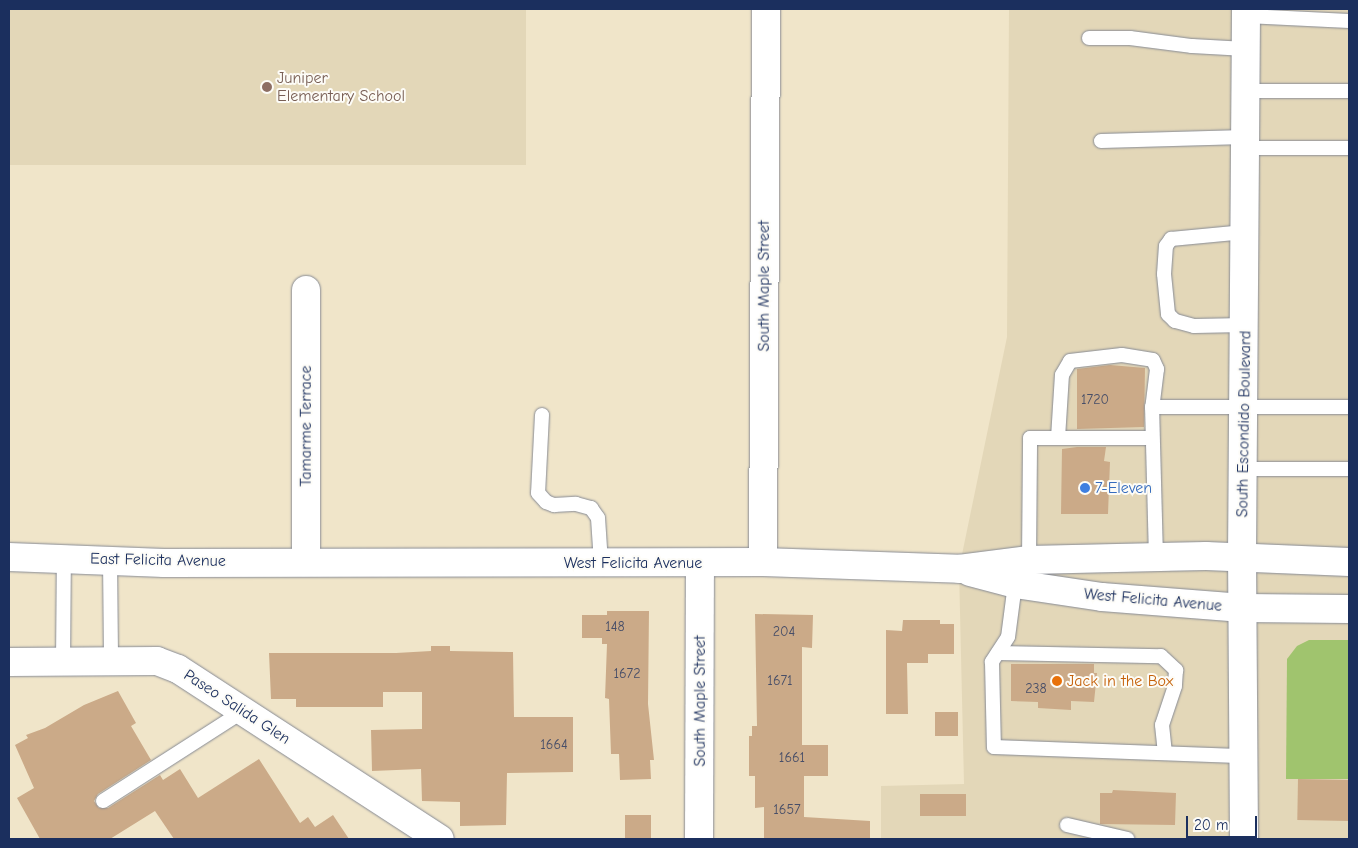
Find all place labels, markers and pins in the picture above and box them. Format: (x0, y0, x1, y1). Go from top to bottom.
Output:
place label: Juniper Elementary School (277, 68, 405, 106)
marker: Juniper Elementary School (261, 81, 273, 93)
place label: 7-Eleven (1095, 478, 1152, 498)
marker: 7-Eleven (1079, 482, 1091, 494)
place label: Jack in the Box (1067, 671, 1173, 691)
marker: Jack in the Box (1051, 675, 1063, 687)

